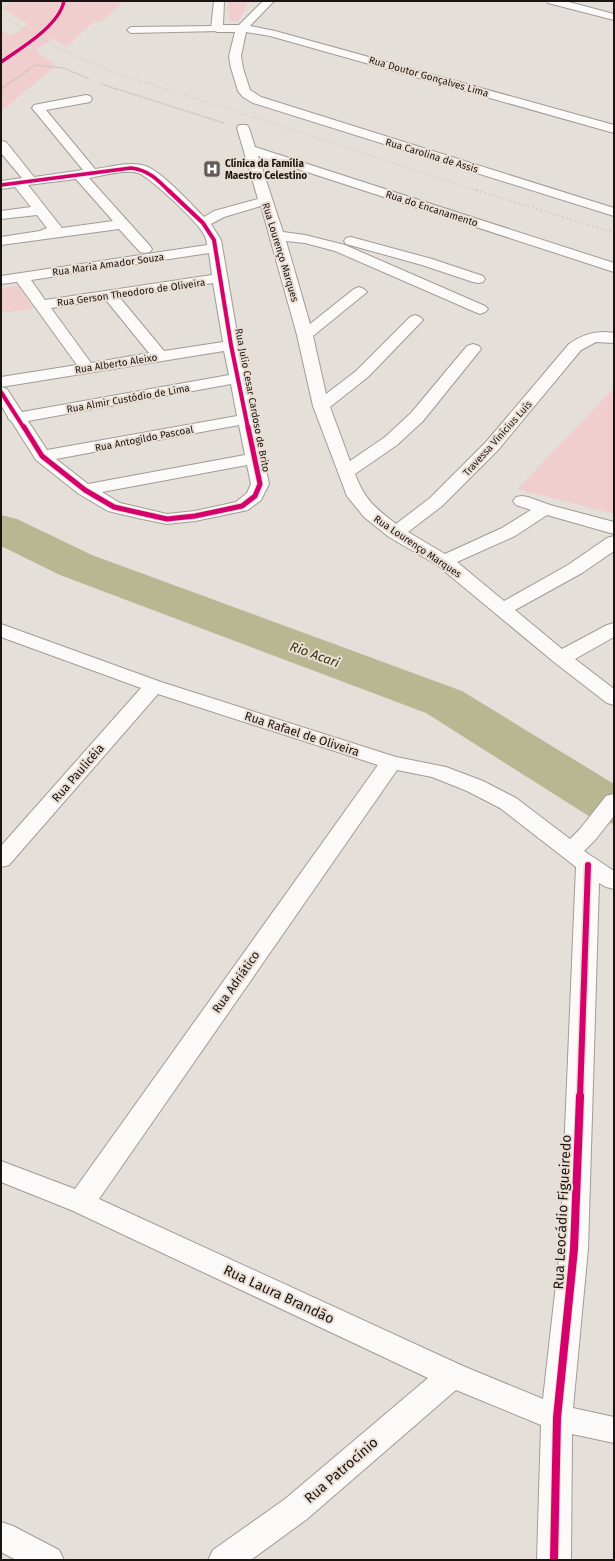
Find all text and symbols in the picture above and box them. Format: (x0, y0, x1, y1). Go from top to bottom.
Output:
street label: Rua Doutor Gonçalves Lima (367, 54, 490, 100)
street label: Rua Carolina de Assis (384, 136, 480, 176)
place label: Clínica da Família Maestro Celestino (225, 157, 307, 182)
hospital icon: Clínica da Família Maestro Celestino (202, 159, 222, 179)
street label: Rua do Encanamento (384, 188, 479, 230)
street label: Rua Lourenço Marques (259, 201, 301, 304)
street label: Rua Maria Amador Souza (51, 251, 165, 279)
street label: Rua Gerson Theodoro de Oliveira (56, 277, 206, 309)
street label: Rua Julio Cesar Cardoso de Brito (232, 327, 272, 473)
street label: Rua Alberto Aleixo (74, 352, 158, 376)
street label: Rua Almir Custódio de Lima (66, 382, 191, 416)
street label: Travessa Vinícius Luís (460, 398, 535, 479)
street label: Rua Antogildo Pascoal (94, 424, 195, 454)
street label: Rua Lourenço Marques (371, 513, 464, 581)
water label: Rio Acari (288, 639, 342, 670)
street label: Rua Rafael de Oliveira (243, 709, 361, 759)
street label: Rua Paulicéia (49, 741, 107, 805)
street label: Rua Adriático (209, 948, 263, 1016)
street label: Rua Leocádio Figueiredo (550, 1134, 575, 1290)
street label: Rua Laura Brandão (221, 1261, 337, 1328)
street label: Rua Patrocínio (301, 1434, 382, 1507)

